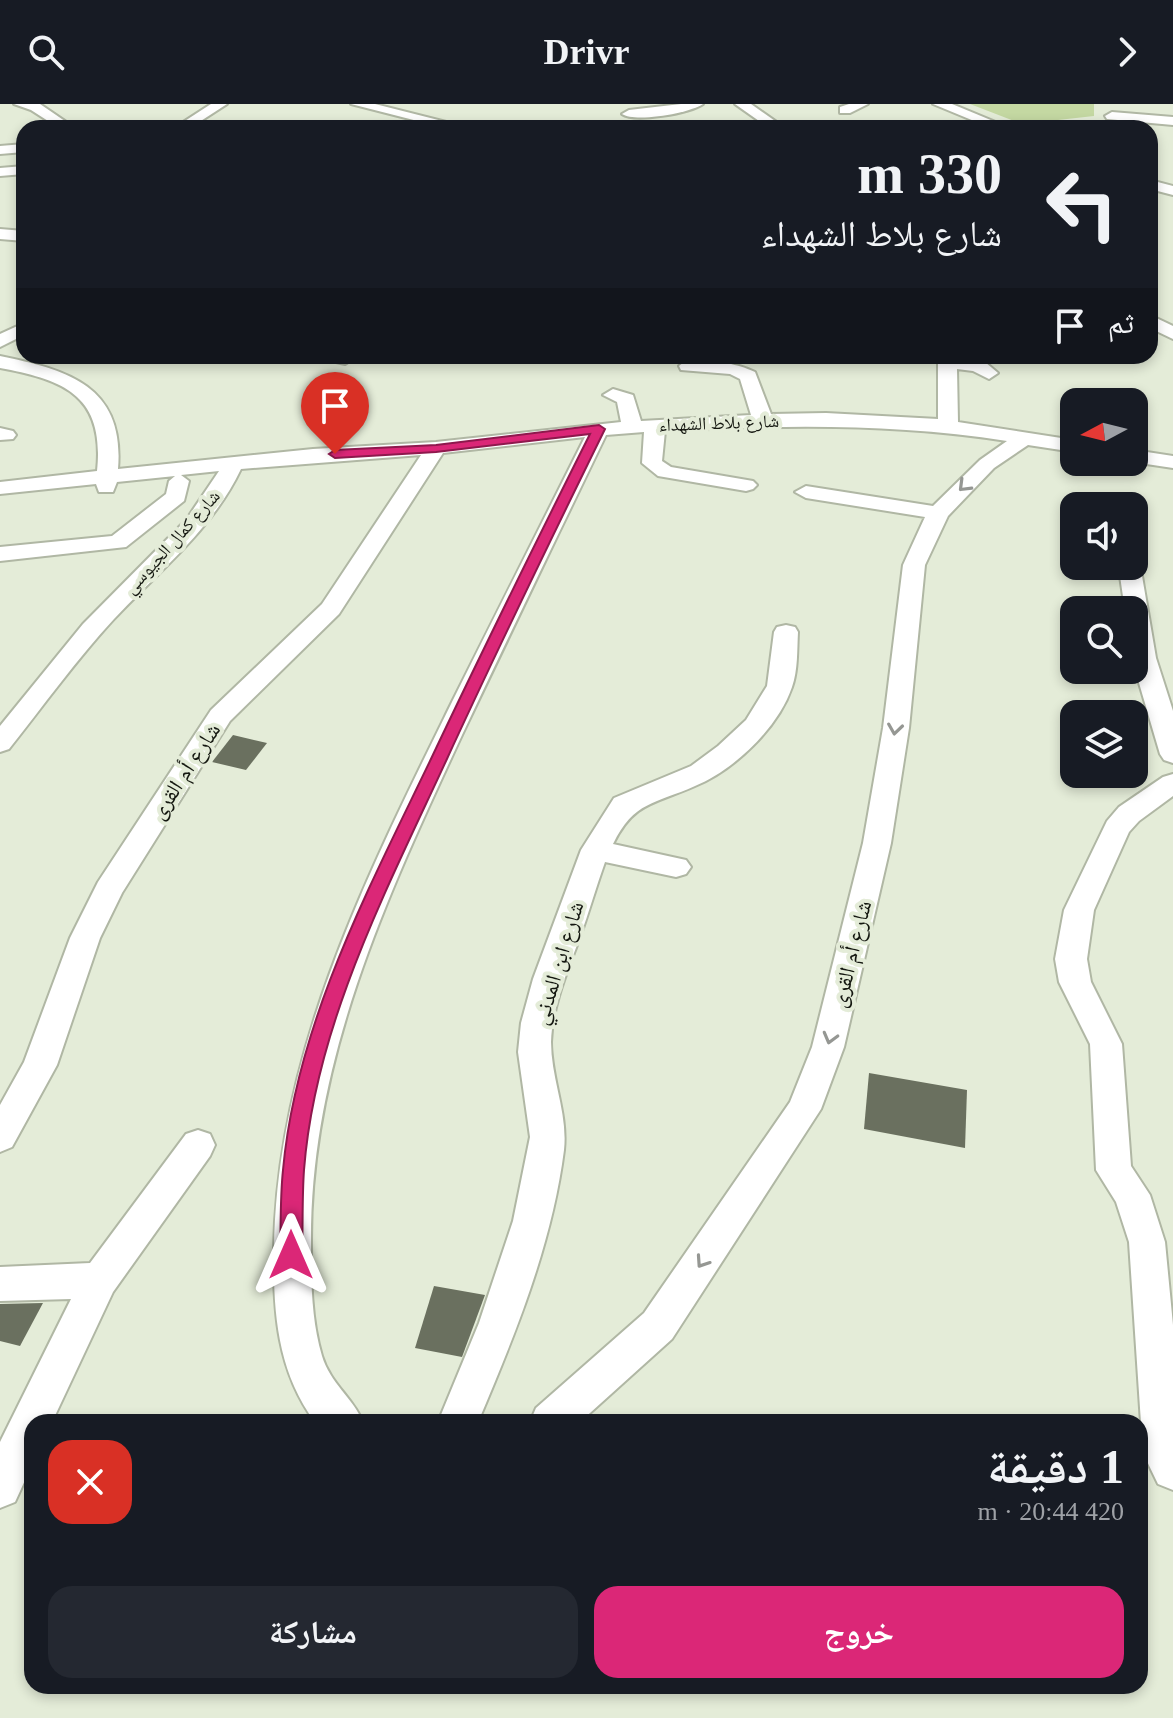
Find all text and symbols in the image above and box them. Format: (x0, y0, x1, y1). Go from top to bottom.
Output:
icon: search (24, 30, 68, 74)
icon: forward (1105, 30, 1149, 74)
text: Drivr (544, 32, 629, 72)
text: 330 m (857, 143, 1002, 205)
icon: left (1030, 152, 1134, 256)
text: شارع بلاط الشهداء (761, 214, 1002, 254)
icon: arrive (1048, 304, 1092, 348)
text: ثم (1108, 306, 1134, 339)
pin (301, 372, 369, 454)
icon: arrive (313, 384, 357, 428)
north arrow (1060, 388, 1148, 476)
map controls (1060, 388, 1148, 788)
street label: شارع بلاط الشهداء (658, 411, 780, 436)
one-way arrow (959, 477, 974, 491)
street label: شارع كمال الجيوسي (120, 486, 227, 601)
button: sound (1060, 492, 1148, 580)
button: search (1060, 596, 1148, 684)
button: layers (1060, 700, 1148, 788)
street label: شارع أم القرى (144, 718, 227, 825)
one-way arrow (887, 722, 904, 736)
street label: شارع ابن المدني (527, 898, 593, 1029)
street label: شارع أم القرى (825, 898, 878, 1011)
one-way arrow (823, 1030, 839, 1044)
position arrow (249, 1213, 333, 1297)
one-way arrow (697, 1254, 712, 1268)
button: close (48, 1440, 132, 1524)
text: 1 دقيقة (987, 1440, 1124, 1493)
text: 420 m · 20:44 (977, 1497, 1124, 1526)
button: مشاركة (48, 1586, 578, 1678)
button: خروج (594, 1586, 1124, 1678)

